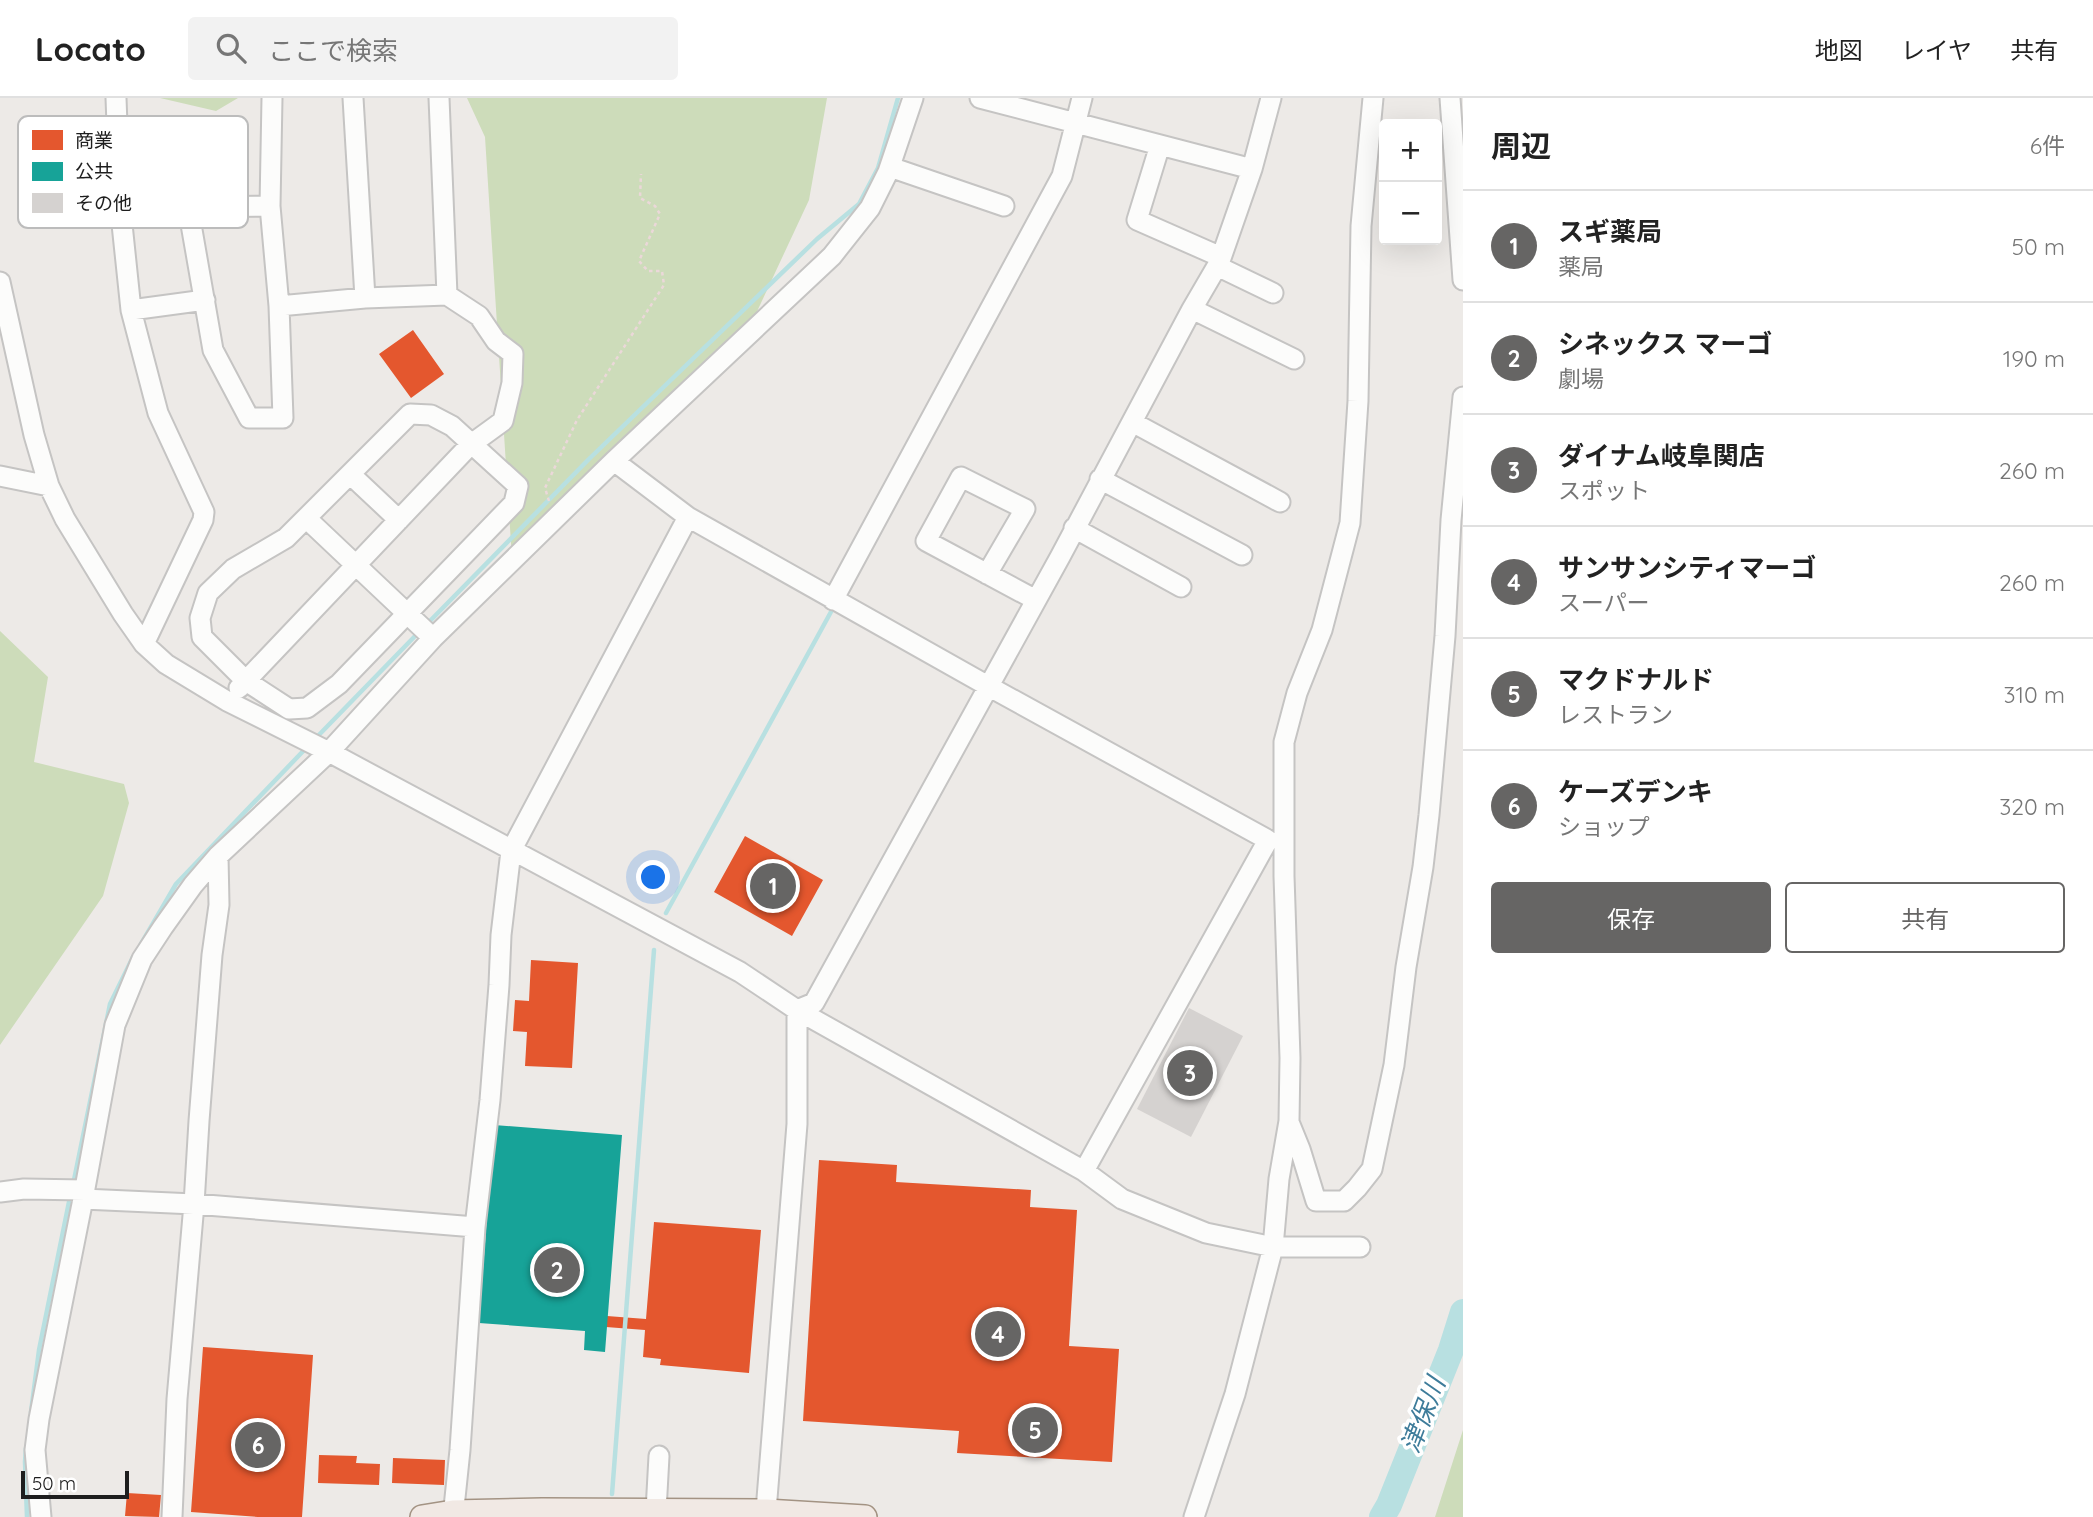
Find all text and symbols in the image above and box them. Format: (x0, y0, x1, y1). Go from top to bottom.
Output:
search box (188, 17, 678, 80)
text: Locato (35, 28, 146, 69)
icon: search (212, 29, 250, 67)
text: ここで検索 (268, 34, 398, 67)
text: 地図 (1815, 35, 1863, 65)
text: レイヤ (1901, 35, 1972, 65)
text: 共有 (2010, 35, 2058, 65)
legend (18, 116, 248, 228)
map controls (1379, 119, 1442, 245)
button: + (1379, 119, 1442, 182)
text: 周辺 (1491, 127, 1551, 165)
text: 商業 (75, 128, 113, 152)
text: 6件 (2030, 131, 2065, 160)
text: 公共 (75, 159, 113, 183)
button: − (1379, 182, 1442, 245)
text: その他 (75, 191, 132, 215)
text: スギ薬局 (1558, 215, 1662, 248)
text: 1 (1510, 232, 1518, 261)
text: 50 m (2012, 232, 2065, 261)
text: 薬局 (1558, 252, 1604, 281)
text: シネックス マーゴ (1558, 327, 1773, 360)
text: 2 (1507, 344, 1521, 373)
text: 190 m (2003, 344, 2065, 373)
text: 劇場 (1558, 364, 1604, 393)
text: ダイナム岐阜関店 (1558, 439, 1765, 472)
text: 3 (1508, 456, 1520, 485)
text: 260 m (1999, 456, 2065, 485)
text: スポット (1558, 476, 1650, 505)
text: サンサンシティマーゴ (1558, 551, 1816, 584)
text: 4 (1507, 568, 1521, 597)
text: 260 m (1999, 568, 2065, 597)
text: スーパー (1558, 588, 1650, 617)
text: マクドナルド (1558, 663, 1714, 696)
text: 5 (1507, 680, 1521, 709)
text: 310 m (2003, 680, 2065, 709)
text: レストラン (1558, 700, 1673, 729)
text: ケーズデンキ (1558, 775, 1713, 808)
text: 6 (1508, 792, 1520, 821)
text: 320 m (1999, 792, 2065, 821)
text: ショップ (1558, 812, 1650, 841)
your location (636, 860, 670, 894)
pin: 1 (750, 860, 796, 912)
button: 保存 (1491, 882, 1771, 953)
button: 共有 (1785, 882, 2065, 953)
pin: 3 (1167, 1047, 1213, 1099)
pin: 2 (534, 1244, 580, 1296)
pin: 4 (975, 1308, 1021, 1360)
water label: 津保川 (1393, 1370, 1453, 1457)
pin: 5 (1012, 1404, 1058, 1456)
pin: 6 (235, 1419, 281, 1471)
scale bar (21, 1468, 130, 1500)
text: 50 m (32, 1471, 76, 1495)

